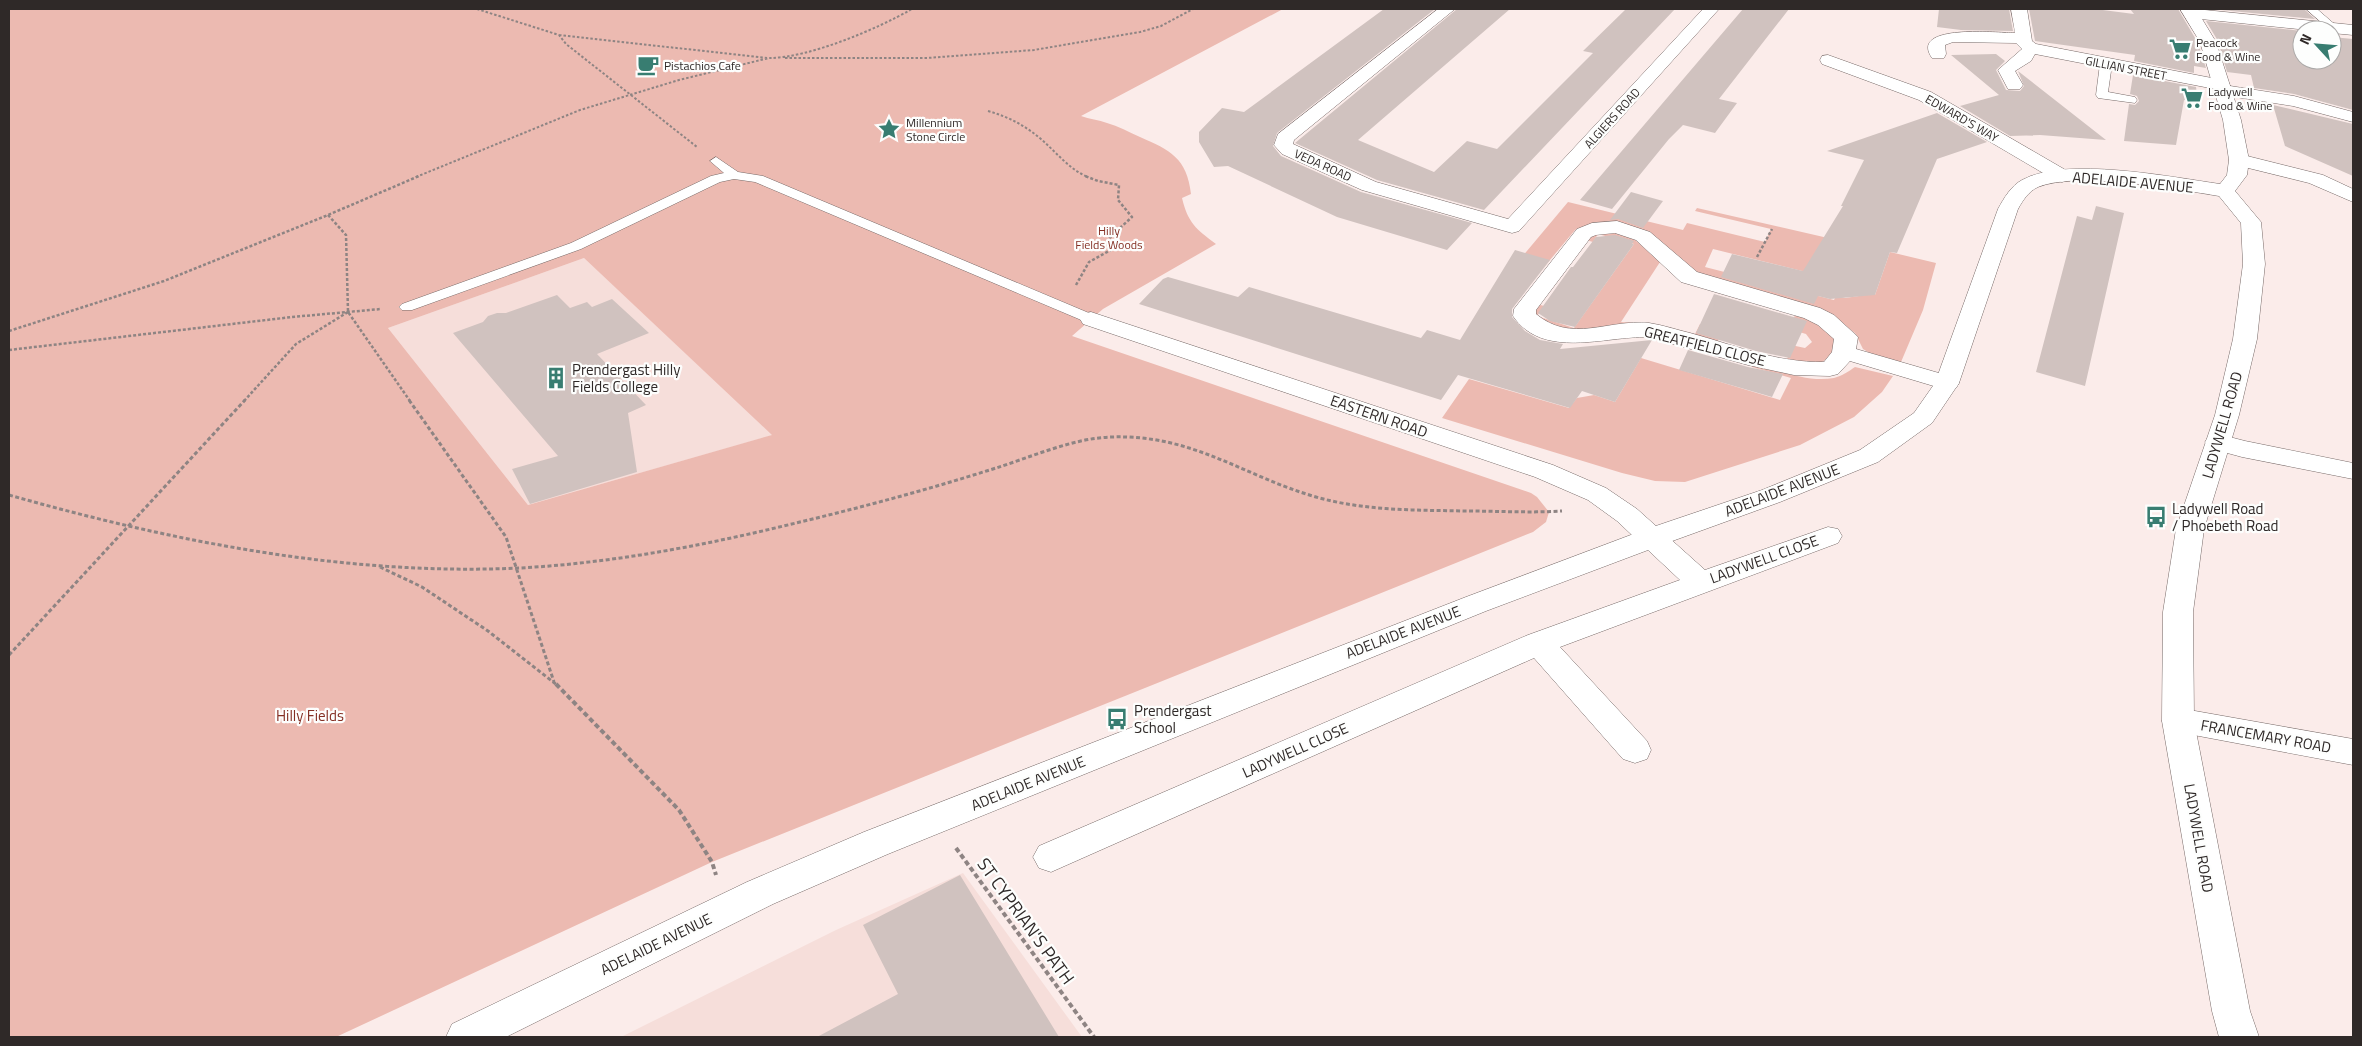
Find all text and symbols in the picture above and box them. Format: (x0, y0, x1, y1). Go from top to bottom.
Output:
north arrow (2292, 20, 2342, 70)
text: N (2293, 30, 2316, 48)
place label: Peacock Food & Wine (2196, 33, 2260, 66)
supermarket icon: Peacock Food & Wine (2167, 36, 2193, 62)
street label: GILLIAN STREET (2084, 51, 2169, 85)
cafe icon: Pistachios Cafe (635, 52, 661, 78)
place label: Pistachios Cafe (664, 56, 741, 75)
place label: Ladywell Food & Wine (2208, 82, 2272, 115)
street label: ALGIERS ROAD (1579, 83, 1645, 153)
supermarket icon: Ladywell Food & Wine (2179, 85, 2205, 111)
street label: EDWARD'S WAY (1922, 89, 2003, 147)
place label: Millennium Stone Circle (906, 113, 965, 146)
place icon: Millennium Stone Circle (876, 116, 902, 142)
street label: VEDA ROAD (1291, 144, 1355, 186)
street label: ADELAIDE AVENUE (2071, 165, 2195, 199)
park label: Hilly Fields Woods (1075, 221, 1143, 254)
street label: GREATFIELD CLOSE (1642, 320, 1768, 372)
place label: Prendergast Hilly Fields College (572, 358, 681, 398)
building icon: Prendergast Hilly Fields College (543, 365, 569, 391)
street label: LADYWELL ROAD (2196, 369, 2248, 481)
street label: EASTERN ROAD (1327, 389, 1431, 443)
street label: ADELAIDE AVENUE (1721, 457, 1843, 523)
place label: Ladywell Road / Phoebeth Road (2172, 497, 2278, 537)
bus stop icon: Ladywell Road / Phoebeth Road (2143, 504, 2169, 530)
street label: LADYWELL CLOSE (1706, 529, 1822, 589)
street label: ADELAIDE AVENUE (1342, 599, 1464, 665)
place label: Prendergast School (1134, 699, 1212, 739)
park label: Hilly Fields (276, 704, 344, 727)
bus stop icon: Prendergast School (1104, 706, 1130, 732)
street label: FRANCEMARY ROAD (2199, 713, 2333, 759)
street label: LADYWELL CLOSE (1238, 716, 1352, 784)
street label: ADELAIDE AVENUE (967, 750, 1089, 816)
street label: LADYWELL ROAD (2178, 782, 2220, 894)
street label: ST CYPRIAN'S PATH (971, 852, 1081, 990)
street label: ADELAIDE AVENUE (596, 907, 716, 981)

